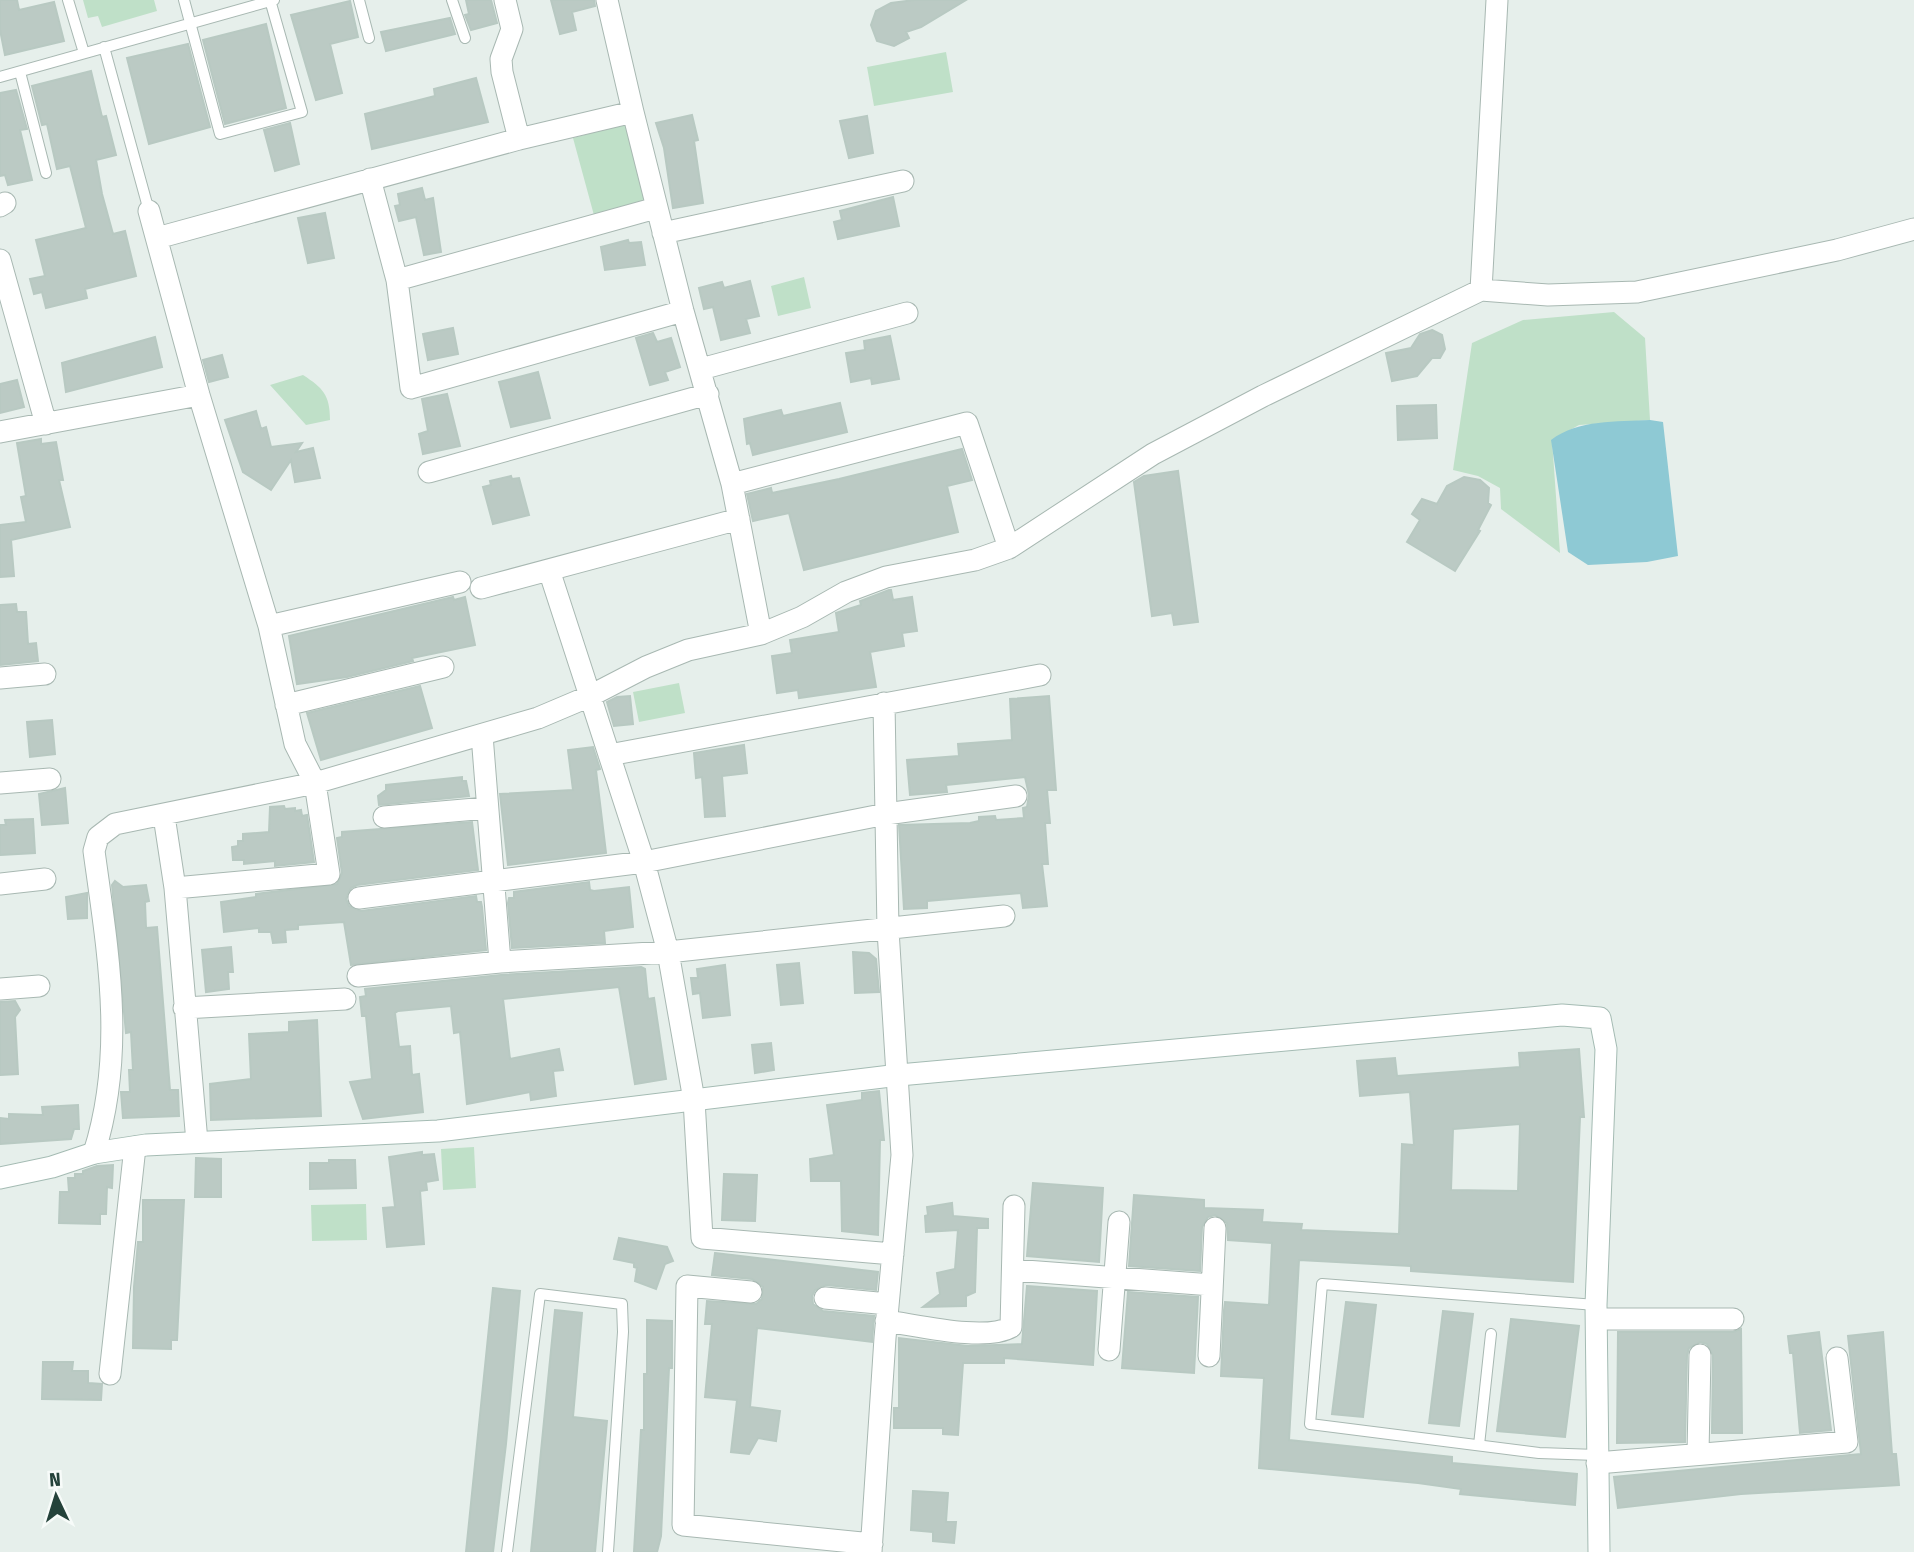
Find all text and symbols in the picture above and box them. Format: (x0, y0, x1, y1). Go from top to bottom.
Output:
north arrow (21, 1461, 91, 1531)
text: N (48, 1468, 61, 1491)

